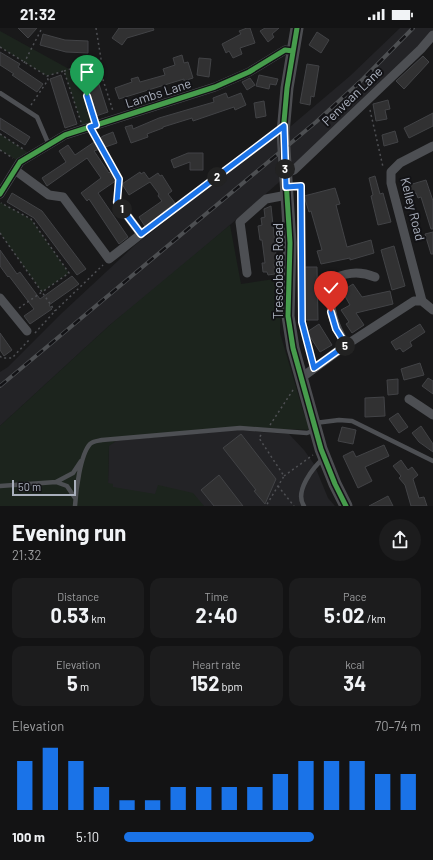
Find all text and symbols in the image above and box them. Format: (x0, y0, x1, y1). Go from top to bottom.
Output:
text: 21:32 (20, 5, 56, 23)
pin (70, 55, 104, 96)
icon: arrive (76, 61, 98, 83)
street label: Penvean Lane (318, 63, 386, 129)
street label: Lambs Lane (123, 75, 193, 111)
pin: 3 (275, 159, 295, 179)
text: 3 (282, 162, 288, 175)
pin: 2 (207, 167, 227, 187)
text: 2 (214, 170, 220, 183)
street label: Kelley Road (397, 176, 429, 242)
pin: 1 (112, 199, 132, 219)
text: 1 (120, 202, 124, 215)
street label: Trescobeas Road (270, 223, 286, 319)
pin (314, 271, 348, 312)
icon: check (320, 277, 342, 299)
pin: 5 (335, 336, 355, 356)
text: 5 (342, 339, 348, 352)
scale bar (12, 478, 76, 497)
text: 50 m (18, 480, 41, 493)
text: Evening run (12, 519, 126, 545)
button: share (379, 519, 421, 561)
text: 21:32 (12, 547, 41, 563)
text: Distance (57, 590, 99, 603)
text: Time (205, 590, 228, 603)
text: Pace (343, 590, 367, 603)
text: 0.53 (51, 603, 89, 627)
text: 2:40 (196, 603, 237, 627)
text: 5:02 (324, 603, 365, 627)
text: km (89, 612, 106, 625)
text: /km (365, 612, 386, 625)
text: Elevation (56, 658, 100, 671)
text: Heart rate (192, 658, 241, 671)
text: kcal (345, 658, 364, 671)
text: 5 (67, 671, 78, 695)
text: 152 (190, 671, 219, 695)
text: 34 (343, 671, 366, 695)
text: m (78, 680, 89, 693)
text: bpm (219, 680, 243, 693)
text: Elevation (12, 718, 64, 734)
text: 70–74 m (375, 718, 421, 734)
text: 100 m (12, 829, 45, 845)
text: 5:10 (76, 829, 99, 845)

